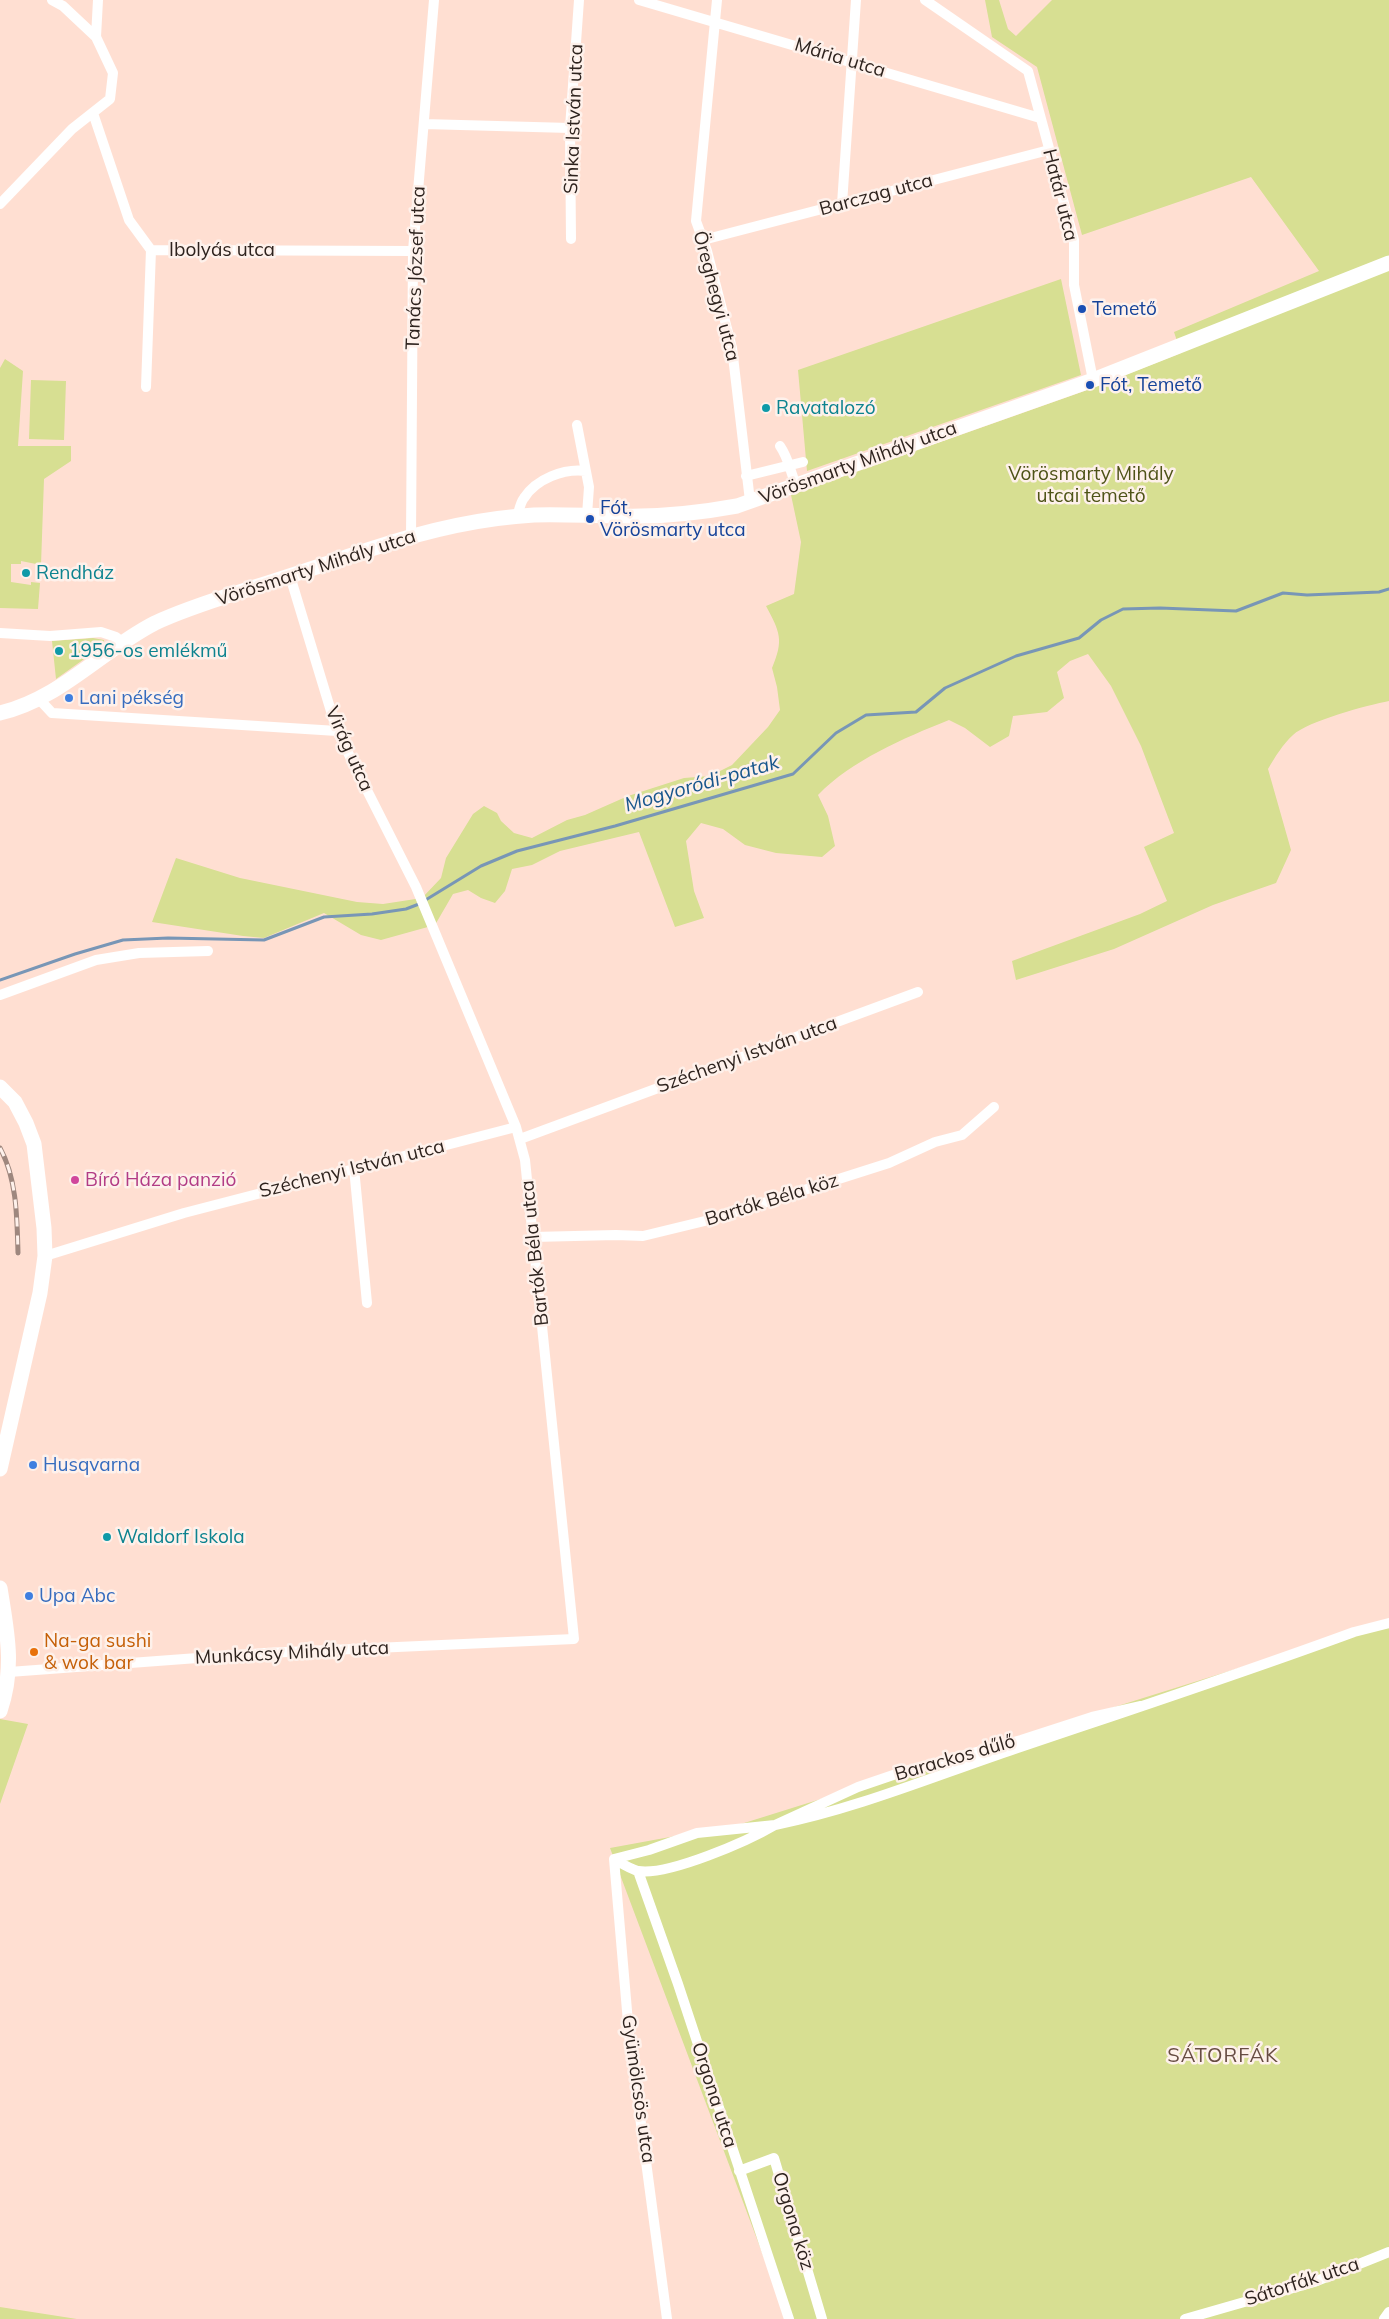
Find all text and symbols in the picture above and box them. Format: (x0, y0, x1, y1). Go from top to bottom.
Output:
street label: Mária utca (792, 33, 888, 83)
street label: Sinka István utca (560, 43, 588, 195)
street label: Határ utca (1038, 147, 1082, 243)
street label: Barczag utca (817, 169, 935, 221)
street label: Tanács József utca (402, 186, 430, 350)
street label: Öreghegyi utca (688, 228, 744, 364)
street label: Ibolyás utca (169, 239, 275, 261)
place label: Temető (1092, 298, 1157, 320)
marker: Temető (1076, 303, 1088, 315)
place label: Fót, Temető (1100, 374, 1202, 396)
marker: Fót, Temető (1084, 379, 1096, 391)
place label: Ravatalozó (776, 397, 876, 419)
marker: Ravatalozó (760, 402, 772, 414)
street label: Vörösmarty Mihály utca (756, 417, 960, 509)
park label: Vörösmarty Mihály utcai temető (1008, 463, 1174, 507)
place label: Fót, Vörösmarty utca (600, 497, 746, 541)
marker: Fót, Vörösmarty utca (584, 513, 596, 525)
street label: Vörösmarty Mihály utca (213, 525, 419, 611)
place label: Rendház (36, 562, 114, 584)
marker: Rendház (20, 567, 32, 579)
place label: 1956-os emlékmű (69, 640, 228, 662)
marker: 1956-os emlékmű (53, 645, 65, 657)
place label: Lani pékség (79, 687, 184, 709)
marker: Lani pékség (63, 692, 75, 704)
street label: Virág utca (320, 703, 378, 795)
water label: Mogyoródi-patak (622, 750, 782, 818)
street label: Széchenyi István utca (654, 1012, 840, 1098)
street label: Széchenyi István utca (257, 1135, 447, 1203)
place label: Bíró Háza panzió (85, 1169, 236, 1191)
street label: Bartók Béla köz (703, 1169, 841, 1231)
marker: Bíró Háza panzió (69, 1174, 81, 1186)
street label: Bartók Béla utca (516, 1179, 554, 1327)
place label: Husqvarna (43, 1454, 140, 1476)
marker: Husqvarna (27, 1459, 39, 1471)
place label: Waldorf Iskola (117, 1526, 245, 1548)
marker: Waldorf Iskola (101, 1531, 113, 1543)
place label: Upa Abc (39, 1585, 115, 1607)
marker: Upa Abc (23, 1590, 35, 1602)
place label: Na-ga sushi & wok bar (44, 1630, 151, 1674)
street label: Munkácsy Mihály utca (194, 1637, 390, 1669)
marker: Na-ga sushi & wok bar (28, 1646, 40, 1658)
street label: Barackos dűlő (892, 1730, 1018, 1786)
street label: Gyümölcsös utca (616, 2013, 660, 2165)
street label: Orgona utca (686, 2039, 742, 2151)
district label: SÁTORFÁK (1166, 2044, 1280, 2068)
street label: Orgona köz (767, 2169, 819, 2273)
street label: Sátorfák utca (1242, 2253, 1362, 2311)

